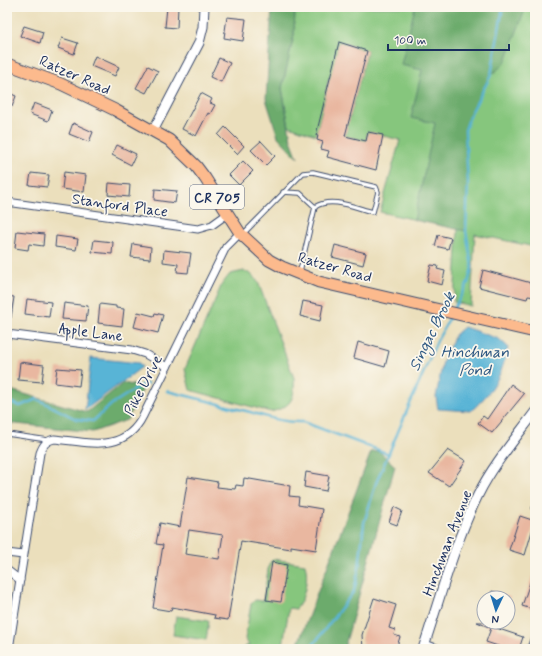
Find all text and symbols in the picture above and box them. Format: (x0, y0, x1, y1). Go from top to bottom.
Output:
scale bar (388, 26, 509, 52)
text: 100 m (394, 33, 426, 49)
street label: Ratzer Road (36, 51, 113, 101)
road number: CR 705 (190, 185, 244, 209)
street label: Stanford Place (70, 189, 169, 225)
street label: Ratzer Road (295, 248, 374, 288)
water label: Singac Brook (404, 288, 463, 376)
street label: Apple Lane (58, 319, 124, 348)
water label: Hinchman Pond (441, 342, 509, 381)
street label: Pike Drive (120, 351, 168, 419)
street label: Hinchman Avenue (418, 487, 477, 599)
north arrow (476, 590, 516, 630)
text: N (491, 612, 500, 626)

